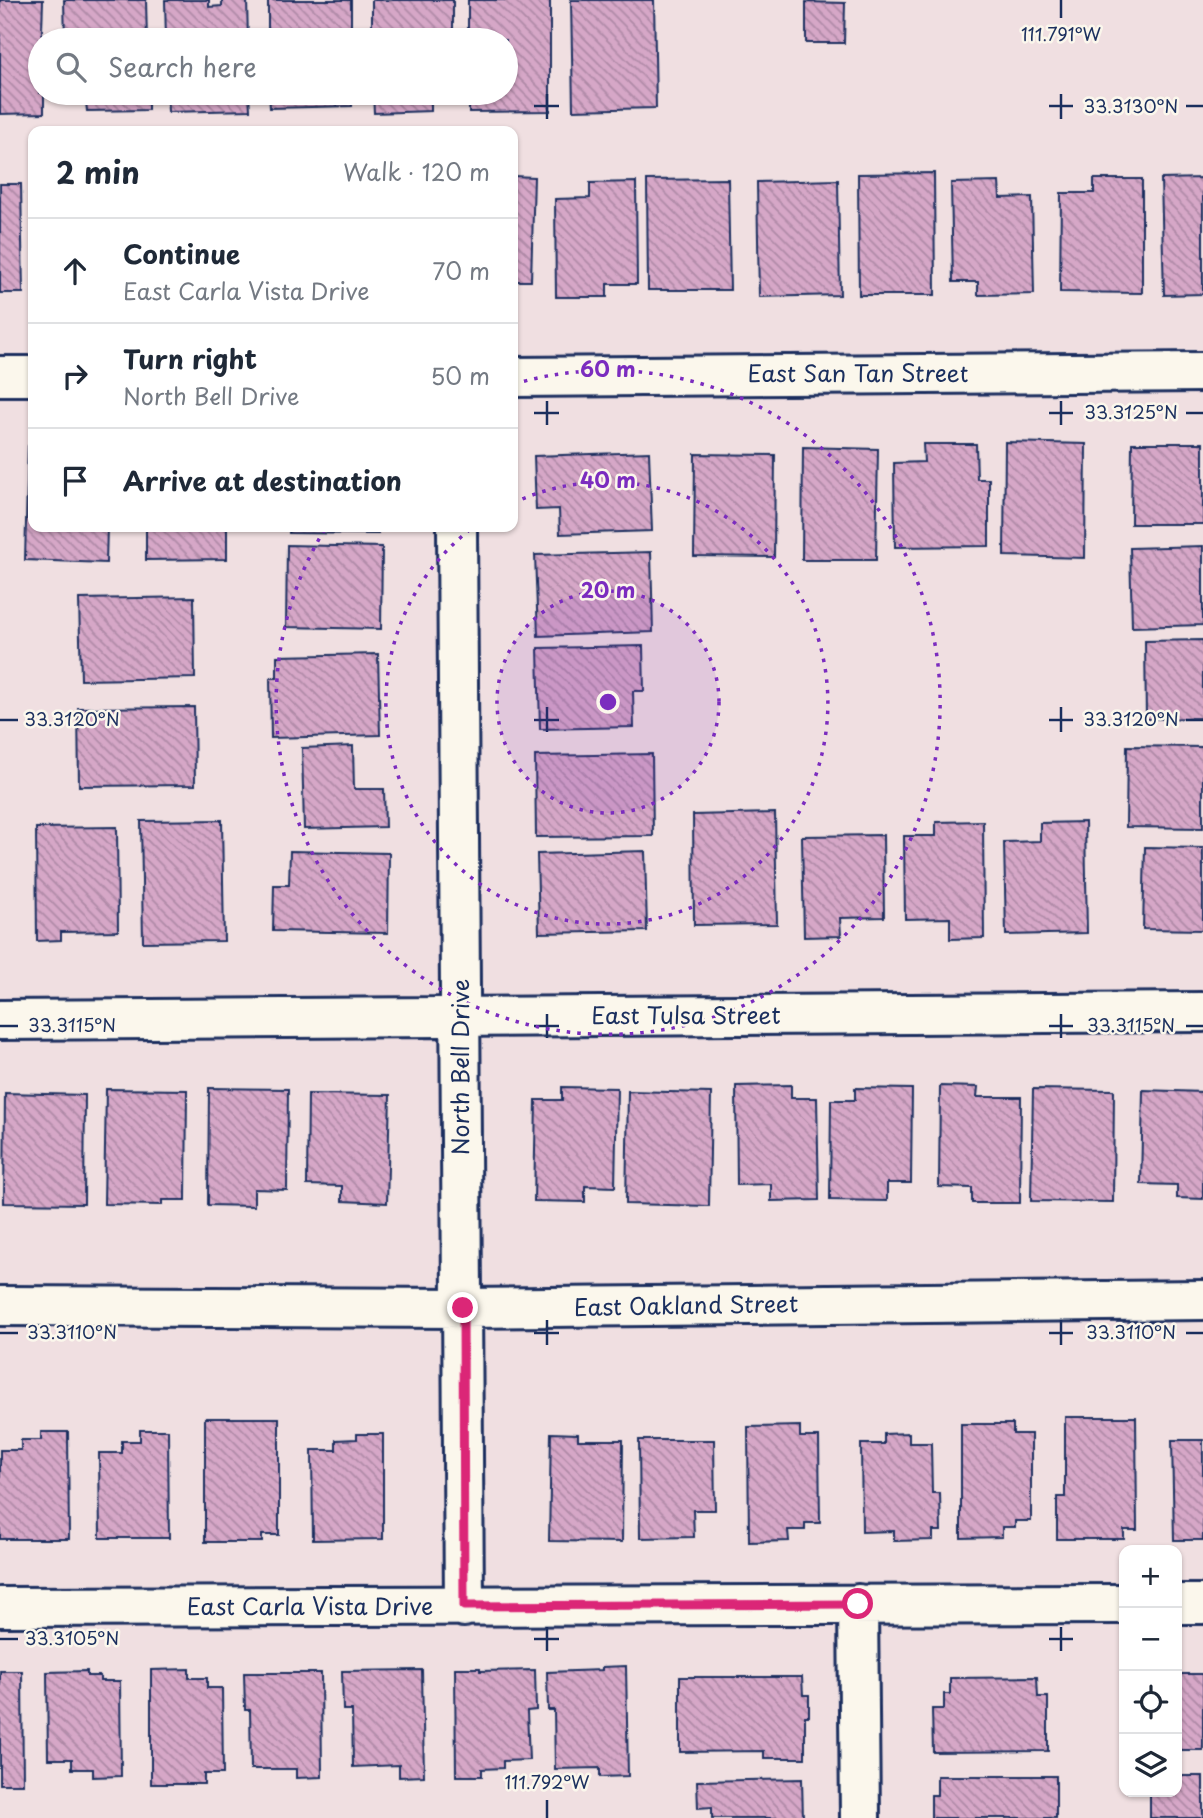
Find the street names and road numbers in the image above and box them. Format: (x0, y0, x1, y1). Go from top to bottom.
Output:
street label: East San Tan Street (748, 355, 968, 390)
street label: North Bell Drive (442, 979, 477, 1155)
street label: East Tulsa Street (591, 997, 781, 1032)
street label: East Oakland Street (573, 1285, 798, 1324)
street label: East Carla Vista Drive (187, 1588, 433, 1623)

